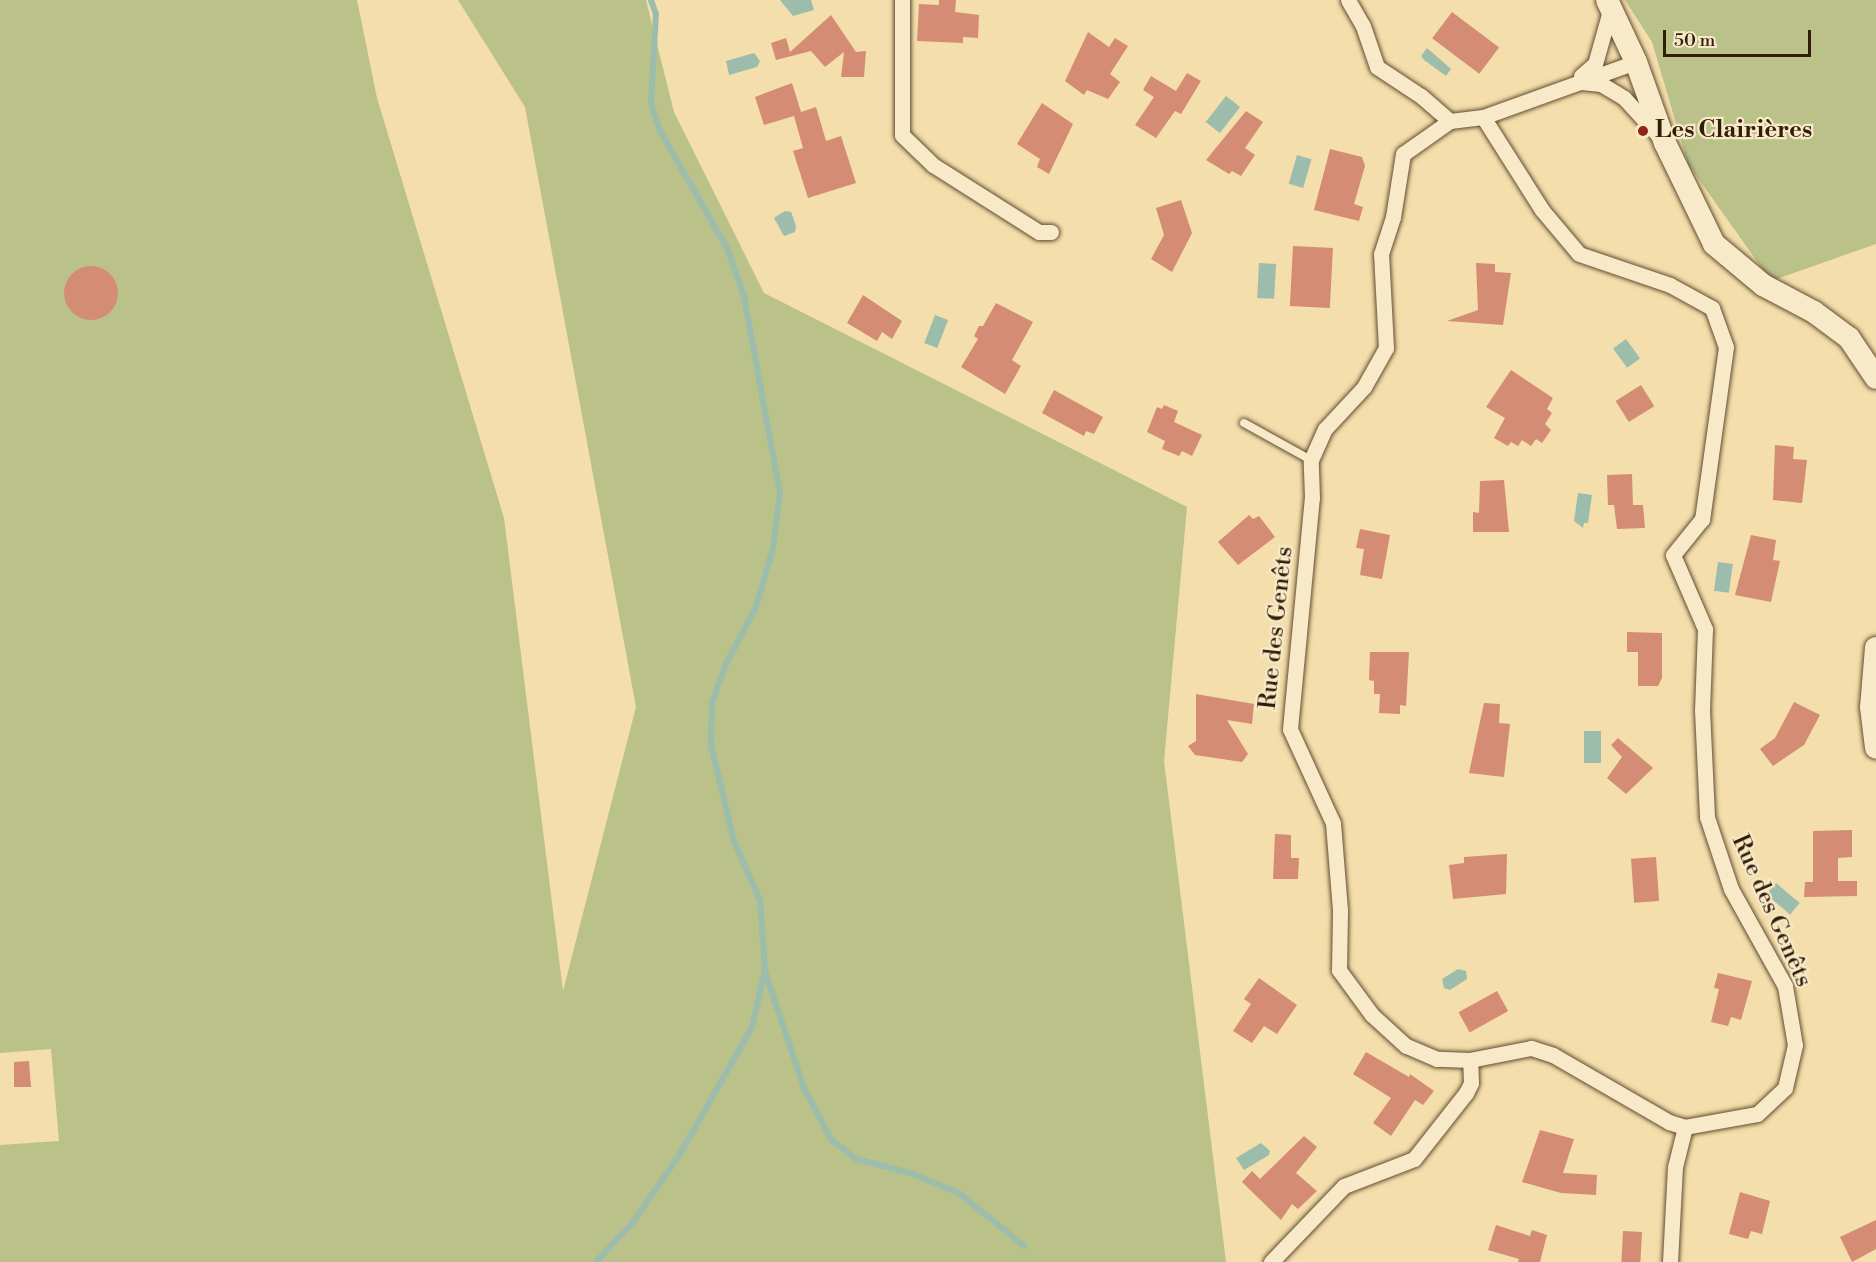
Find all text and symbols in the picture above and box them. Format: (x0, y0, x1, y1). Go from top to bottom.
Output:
scale bar (1666, 18, 1814, 56)
text: 50 m (1674, 29, 1715, 52)
place label: Les Clairières (1655, 117, 1812, 145)
marker: Les Clairières (1636, 124, 1650, 138)
street label: Rue des Genêts (1254, 545, 1300, 711)
street label: Rue des Genêts (1725, 830, 1817, 992)

